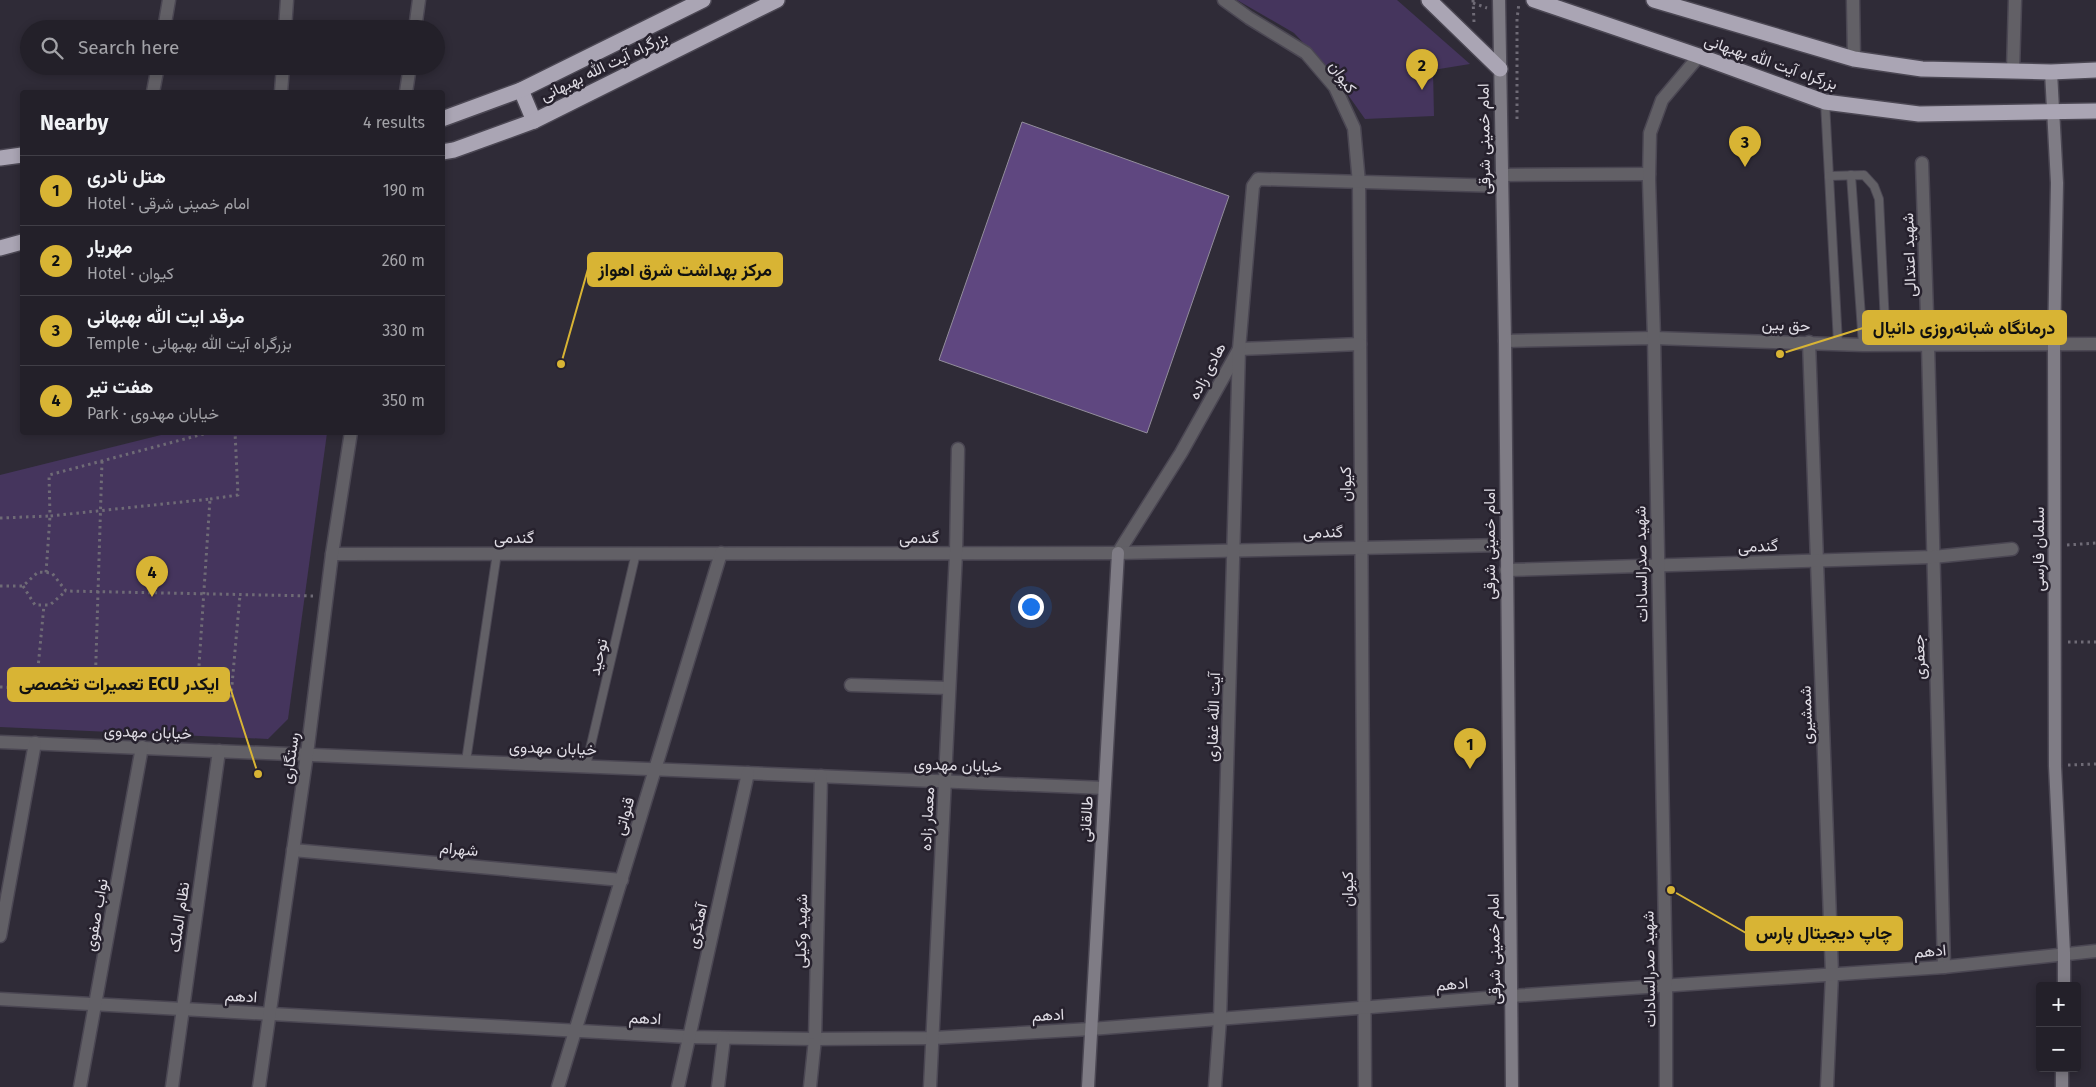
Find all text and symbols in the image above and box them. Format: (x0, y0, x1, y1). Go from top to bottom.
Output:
search box (20, 20, 445, 75)
street label: بزرگراه آیت الله بهبهانی (537, 27, 671, 106)
street label: بزرگراه آیت الله بهبهانی (1702, 30, 1840, 95)
icon: search (38, 34, 66, 62)
text: Search here (78, 36, 179, 59)
pin: 2 (1406, 49, 1438, 90)
street label: کیوان (1324, 57, 1361, 98)
street label: امام خمینی شرقی (1474, 83, 1495, 195)
text: Nearby (40, 110, 108, 136)
text: 4 results (363, 113, 425, 132)
pin: 3 (1729, 126, 1761, 167)
text: هتل نادری (87, 165, 166, 188)
text: 1 (52, 181, 60, 200)
text: 190 m (383, 181, 425, 200)
text: Hotel · امام خمینی شرقی (87, 194, 250, 213)
street label: شهید اعتدالی (1898, 213, 1921, 297)
text: مهریار (87, 235, 133, 258)
text: 2 (52, 251, 60, 270)
text: 260 m (382, 251, 425, 270)
callout: مرکز بهداشت شرق اهواز (588, 253, 782, 286)
text: مرکز بهداشت شرق اهواز (597, 259, 772, 281)
text: Hotel · کیوان (87, 264, 174, 283)
text: مرقد ایت الله بهبهانی (87, 305, 245, 328)
callout: درمانگاه شبانه‌روزی دانیال (1863, 311, 2066, 344)
street label: حق بین (1761, 315, 1811, 336)
text: درمانگاه شبانه‌روزی دانیال (1873, 317, 2055, 339)
text: 3 (52, 321, 60, 340)
text: 330 m (382, 321, 425, 340)
text: Temple · بزرگراه آیت الله بهبهانی (87, 334, 292, 353)
street label: هادی زاده (1184, 339, 1231, 403)
text: هفت تیر (87, 375, 153, 398)
text: 4 (51, 391, 61, 410)
text: 350 m (382, 391, 425, 410)
text: Park · خیابان مهدوی (87, 404, 219, 423)
street label: کیوان (1336, 466, 1356, 502)
street label: امام خمینی شرقی (1480, 488, 1500, 600)
street label: شهید صدرالسادات (1630, 505, 1653, 623)
street label: سلمان فارسی (2029, 507, 2049, 591)
street label: گندمی (1303, 522, 1343, 543)
street label: گندمی (494, 528, 534, 548)
street label: گندمی (899, 528, 939, 548)
street label: گندمی (1738, 536, 1778, 557)
pin: 4 (136, 556, 168, 597)
your location (1018, 594, 1044, 620)
street label: جعفری (1909, 634, 1930, 680)
street label: توحید (585, 637, 612, 677)
callout: تعمیرات تخصصی ECU ایکدر (8, 668, 229, 701)
street label: آیت الله غفاری (1202, 671, 1225, 762)
text: تعمیرات تخصصی ECU ایکدر (19, 673, 219, 695)
street label: شمشیری (1795, 685, 1818, 745)
street label: خیابان مهدوی (104, 721, 193, 744)
pin: 1 (1454, 728, 1486, 769)
street label: رستگاری (277, 731, 304, 785)
street label: خیابان مهدوی (509, 737, 598, 760)
street label: خیابان مهدوی (914, 754, 1003, 777)
street label: معمار زاده (916, 787, 939, 851)
street label: قنواتی (610, 795, 639, 838)
street label: طالقانی (1075, 795, 1098, 843)
street label: شهرام (439, 838, 479, 861)
street label: کیوان (1338, 871, 1358, 907)
street label: نواب صفوی (80, 877, 113, 953)
street label: نظام الملک (165, 881, 194, 954)
street label: امام خمینی شرقی (1484, 893, 1505, 1005)
street label: شهید وکیلی (791, 894, 812, 968)
street label: آهنگری (683, 900, 713, 951)
street label: شهید صدرالسادات (1638, 910, 1661, 1028)
callout: چاپ دیجیتال پارس (1746, 917, 1902, 950)
text: چاپ دیجیتال پارس (1756, 922, 1892, 945)
street label: ادهم (1913, 940, 1947, 963)
street label: ادهم (1435, 973, 1469, 996)
map controls (2036, 982, 2081, 1072)
button: + (2036, 982, 2081, 1027)
street label: ادهم (224, 986, 258, 1007)
street label: ادهم (1031, 1005, 1065, 1026)
street label: ادهم (628, 1008, 662, 1029)
button: − (2036, 1027, 2081, 1072)

